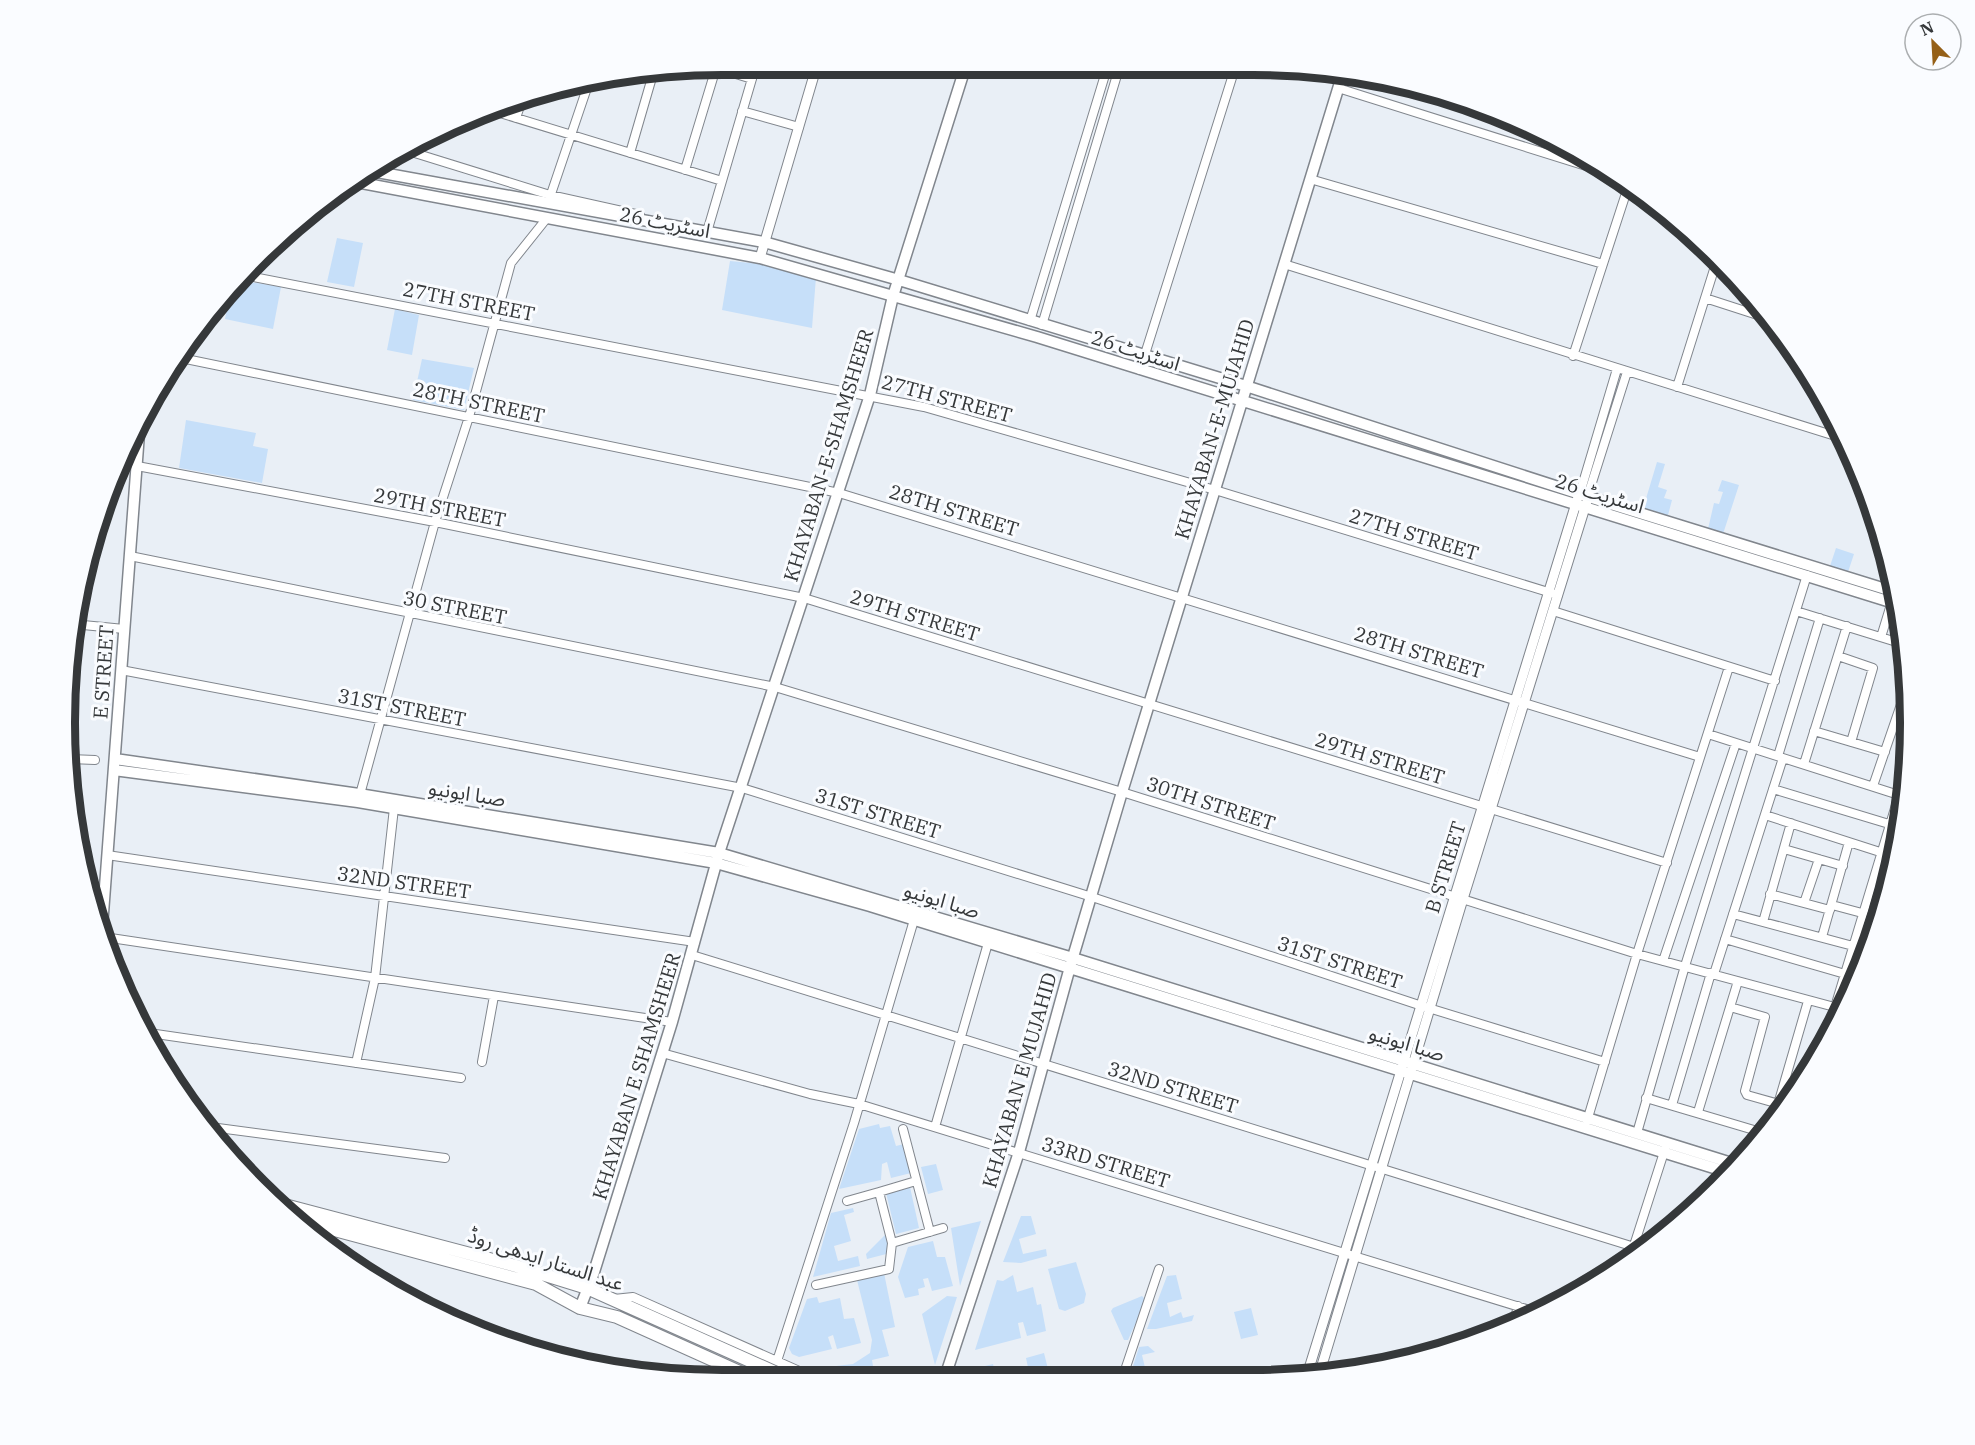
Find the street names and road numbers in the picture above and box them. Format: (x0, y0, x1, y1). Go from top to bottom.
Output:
street label: اسٹریٹ 26 (617, 200, 713, 244)
street label: 27TH STREET (401, 275, 537, 327)
street label: KHAYABAN-E-MUJAHID (1168, 316, 1260, 542)
street label: اسٹریٹ 26 (1088, 323, 1184, 377)
street label: KHAYABAN-E-SHAMSHEER (777, 325, 880, 585)
street label: 27TH STREET (879, 368, 1015, 428)
street label: 28TH STREET (411, 375, 547, 429)
street label: اسٹریٹ 26 (1552, 467, 1648, 519)
street label: 28TH STREET (886, 477, 1022, 543)
street label: 29TH STREET (372, 481, 508, 533)
street label: 27TH STREET (1346, 501, 1482, 567)
street label: 29TH STREET (847, 582, 983, 648)
street label: 30 STREET (401, 584, 509, 630)
street label: 28TH STREET (1351, 619, 1487, 685)
street label: E STREET (86, 624, 120, 720)
street label: 31ST STREET (336, 681, 468, 733)
street label: 29TH STREET (1312, 725, 1448, 791)
street label: 30TH STREET (1143, 769, 1279, 837)
street label: صبا ایونیو (426, 774, 508, 812)
street label: 31ST STREET (812, 781, 944, 845)
street label: B STREET (1418, 818, 1472, 916)
street label: 32ND STREET (335, 859, 473, 905)
street label: صبا ایونیو (901, 876, 983, 924)
street label: 31ST STREET (1274, 929, 1406, 995)
street label: KHAYABAN E SHAMSHEER (585, 948, 687, 1203)
street label: KHAYABAN E MUJAHID (975, 969, 1063, 1191)
street label: صبا ایونیو (1366, 1019, 1448, 1067)
street label: 32ND STREET (1105, 1054, 1241, 1120)
street label: 33RD STREET (1039, 1130, 1173, 1194)
street label: عبد الستار ایدھی روڈ (465, 1221, 627, 1297)

